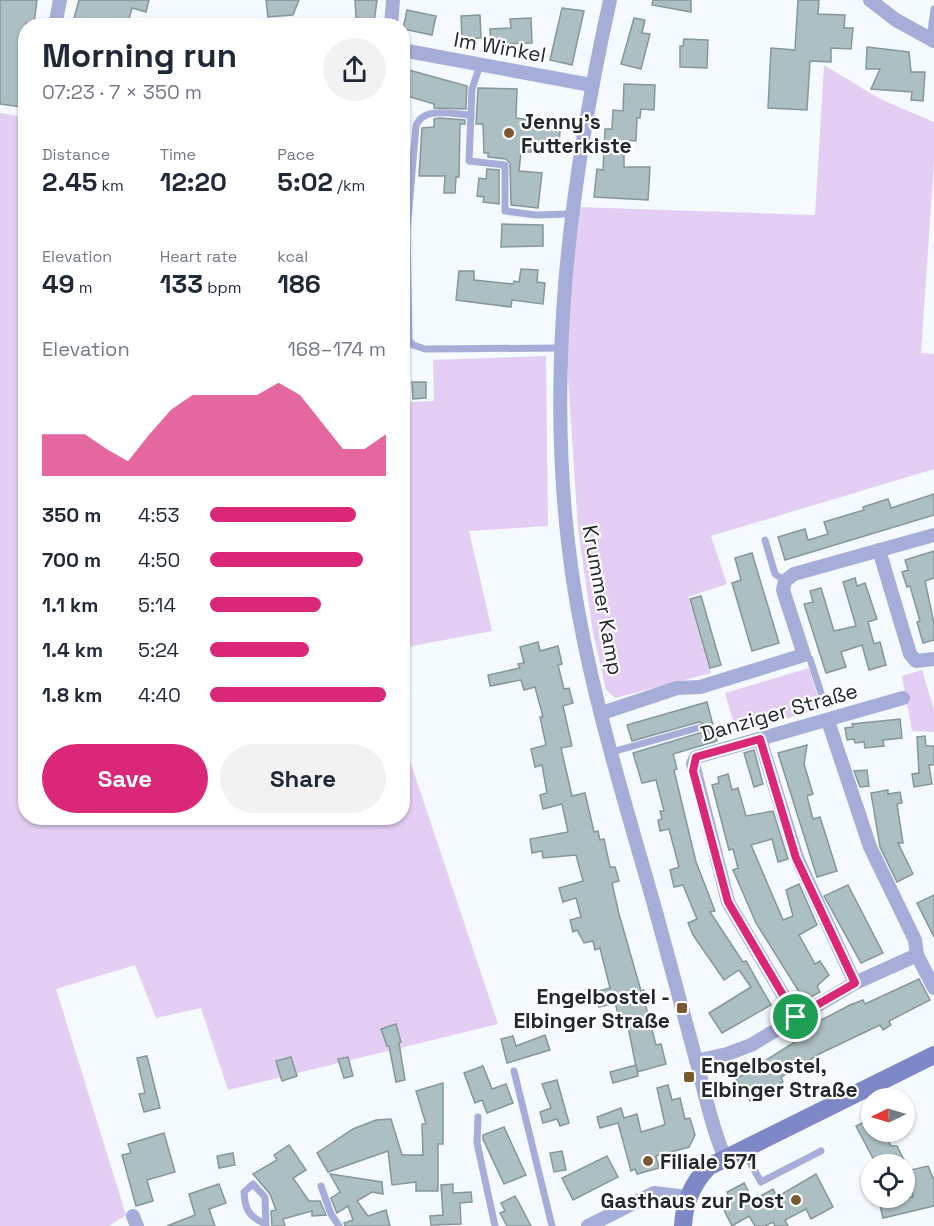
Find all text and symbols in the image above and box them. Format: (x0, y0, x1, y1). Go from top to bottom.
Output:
street label: Im Winkel (452, 26, 548, 68)
text: Morning run (42, 35, 237, 77)
button: share (323, 38, 386, 101)
text: 07:23 · 7 × 350 m (42, 79, 202, 105)
place label: Jenny's Futterkiste (521, 108, 632, 159)
marker: Jenny's Futterkiste (502, 126, 516, 140)
text: Distance (42, 144, 110, 165)
text: Time (160, 144, 196, 165)
text: Pace (277, 144, 315, 165)
text: 2.45 (42, 165, 97, 199)
text: 12:20 (160, 165, 227, 199)
text: 5:02 (277, 165, 333, 199)
text: km (97, 175, 124, 196)
text: /km (333, 175, 365, 196)
text: Elevation (42, 246, 112, 267)
text: Heart rate (160, 246, 237, 267)
text: kcal (277, 246, 308, 267)
text: 49 (42, 267, 75, 301)
text: 133 (160, 267, 203, 301)
text: 186 (277, 267, 321, 301)
text: m (75, 277, 92, 298)
text: bpm (203, 277, 242, 298)
text: Elevation (42, 336, 130, 362)
text: 168–174 m (287, 336, 386, 362)
text: 350 m (42, 502, 101, 528)
text: 4:53 (138, 502, 180, 528)
street label: Krummer Kamp (577, 523, 629, 677)
text: 700 m (42, 547, 101, 573)
text: 4:50 (138, 547, 180, 573)
text: 1.1 km (42, 592, 98, 618)
text: 5:14 (138, 592, 176, 618)
text: 1.4 km (42, 637, 103, 663)
text: 5:24 (138, 637, 179, 663)
street label: Danziger Straße (697, 677, 861, 747)
text: 1.8 km (42, 682, 102, 708)
text: 4:40 (138, 682, 181, 708)
button: Save (42, 744, 208, 813)
button: Share (220, 744, 386, 813)
place label: Engelbostel - Elbinger Straße (513, 983, 670, 1034)
pin (770, 991, 821, 1042)
icon: arrive (779, 1000, 812, 1033)
marker: Engelbostel - Elbinger Straße (675, 1001, 689, 1015)
place label: Engelbostel, Elbinger Straße (701, 1052, 858, 1103)
marker: Engelbostel, Elbinger Straße (682, 1070, 696, 1084)
north arrow (861, 1088, 915, 1142)
map controls (861, 1088, 915, 1208)
place label: Filiale 571 (660, 1148, 756, 1175)
marker: Filiale 571 (641, 1154, 655, 1168)
button: locate (861, 1154, 915, 1208)
place label: Gasthaus zur Post (601, 1187, 784, 1214)
marker: Gasthaus zur Post (789, 1193, 803, 1207)

